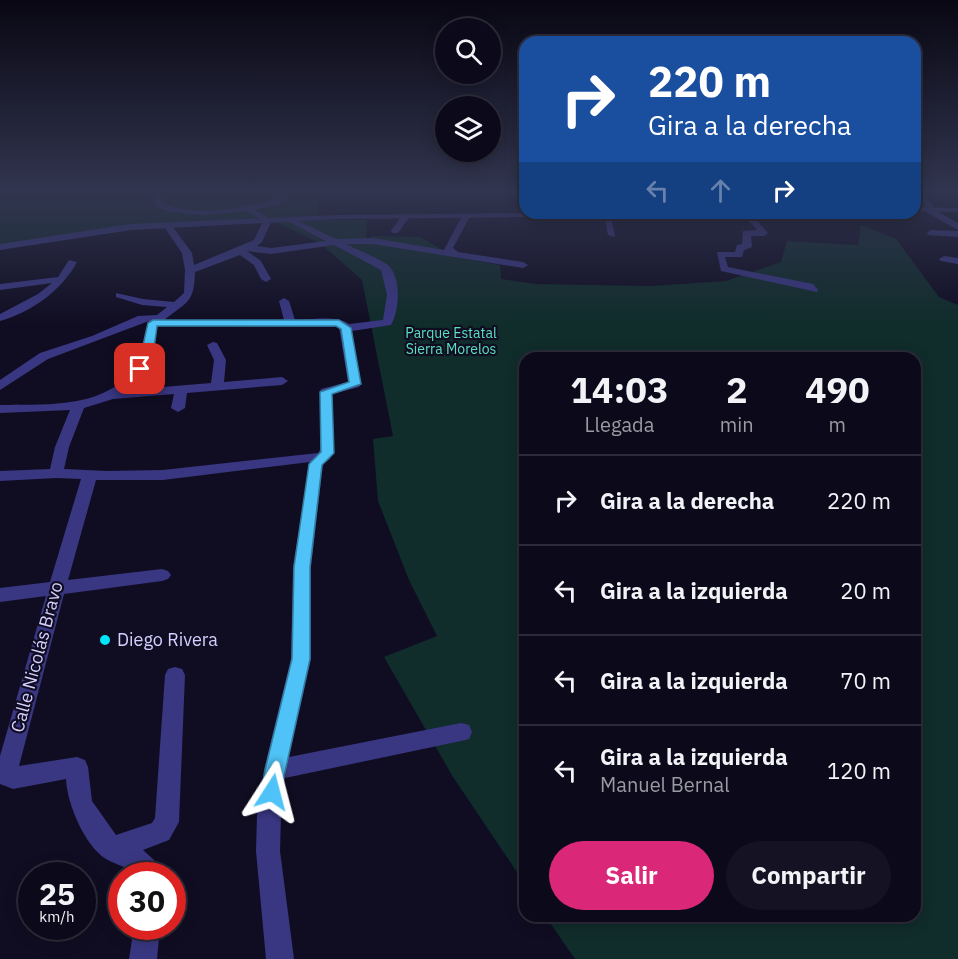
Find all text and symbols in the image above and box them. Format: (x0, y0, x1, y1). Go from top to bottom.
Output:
map controls (435, 18, 501, 162)
button: search (435, 18, 501, 84)
text: 220 m (648, 54, 771, 109)
icon: right (549, 60, 627, 138)
button: layers (435, 96, 501, 162)
text: Gira a la derecha (648, 107, 851, 142)
icon: left (641, 174, 674, 207)
icon: ahead (704, 174, 737, 207)
icon: right (767, 174, 800, 207)
park label: Parque Estatal Sierra Morelos (405, 324, 497, 358)
pin (114, 343, 165, 394)
icon: arrive (123, 352, 156, 385)
text: 14:03 (570, 366, 669, 413)
text: 2 (726, 366, 748, 413)
text: 490 (805, 366, 870, 413)
text: Llegada (584, 411, 654, 438)
text: min (720, 411, 754, 438)
text: m (829, 411, 846, 438)
icon: right (549, 484, 582, 517)
text: Gira a la derecha (600, 486, 774, 515)
text: 220 m (827, 486, 891, 515)
icon: left (549, 574, 582, 607)
text: Gira a la izquierda (600, 576, 788, 605)
text: 20 m (840, 576, 891, 605)
street label: Calle Nicolás Bravo (5, 579, 68, 735)
place label: Diego Rivera (117, 628, 218, 651)
marker: Diego Rivera (98, 633, 112, 647)
icon: left (549, 664, 582, 697)
text: Gira a la izquierda (600, 666, 788, 695)
text: 70 m (840, 666, 891, 695)
text: Gira a la izquierda (600, 742, 788, 771)
icon: left (549, 754, 582, 787)
text: 120 m (827, 756, 891, 785)
position arrow (240, 760, 304, 824)
text: Manuel Bernal (600, 771, 730, 798)
button: Salir (549, 841, 714, 910)
button: Compartir (726, 841, 891, 910)
speed limit sign: 30 (108, 862, 186, 940)
text: 25 (39, 874, 75, 913)
text: km/h (39, 907, 75, 926)

